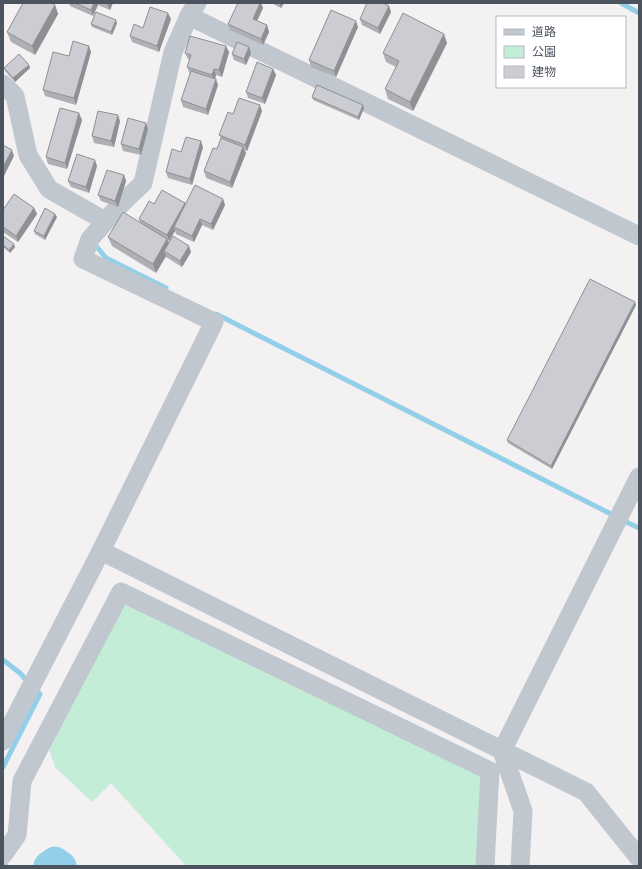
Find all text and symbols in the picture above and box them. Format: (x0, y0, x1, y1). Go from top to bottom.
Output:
legend (496, 16, 626, 88)
text: 道路 (532, 24, 556, 38)
text: 公園 (532, 44, 556, 58)
text: 建物 (532, 64, 556, 78)

